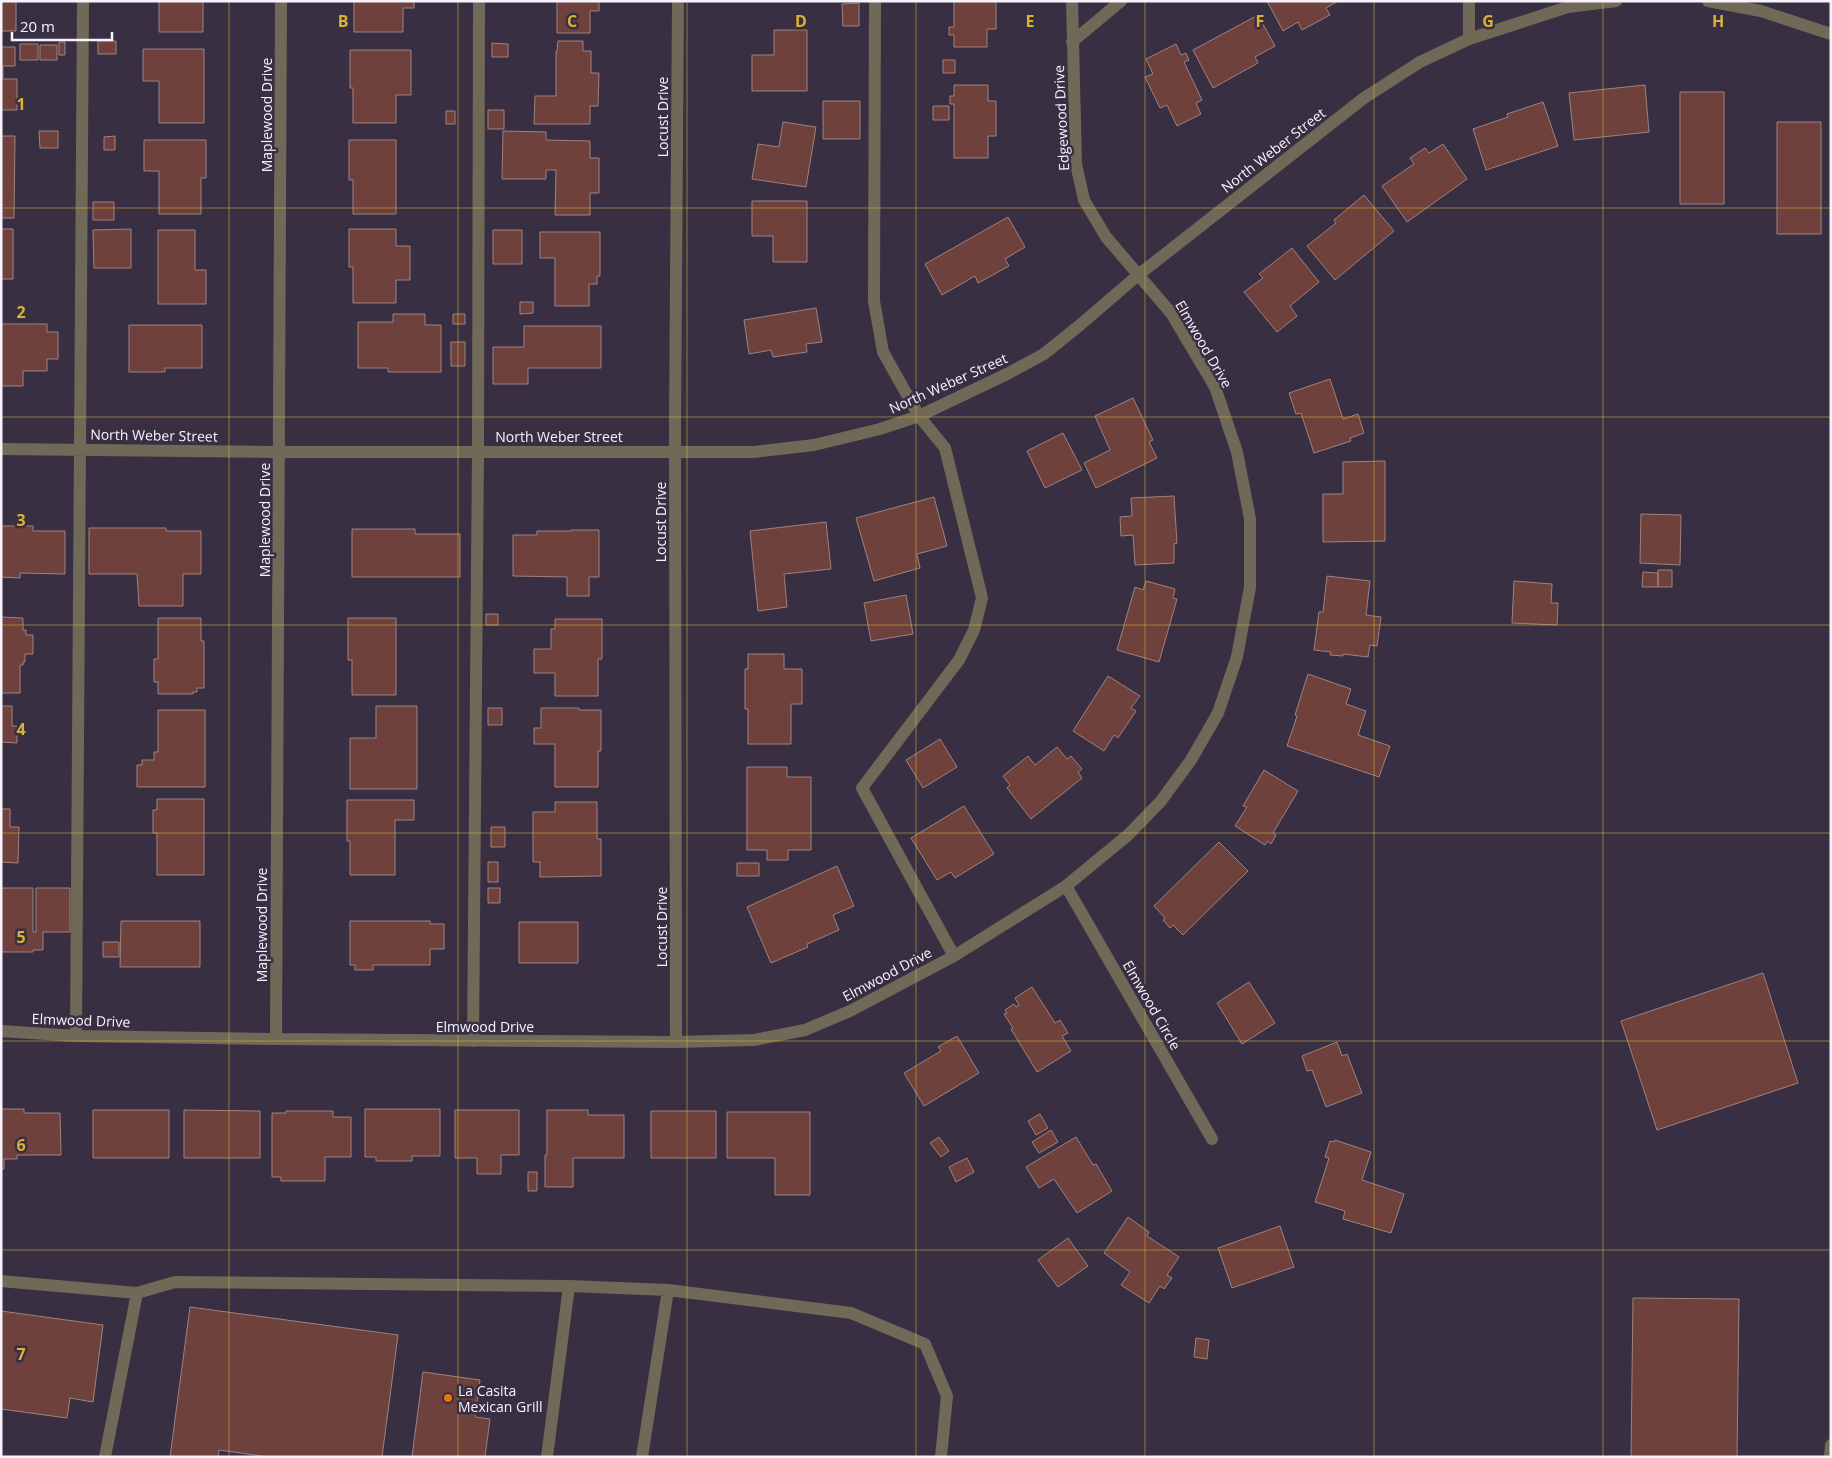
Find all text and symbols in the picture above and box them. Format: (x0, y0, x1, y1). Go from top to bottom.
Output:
scale bar (12, 10, 112, 42)
text: B (338, 10, 348, 32)
text: C (567, 10, 577, 32)
text: D (795, 10, 807, 32)
text: E (1026, 10, 1035, 32)
text: F (1256, 10, 1264, 32)
text: G (1482, 10, 1494, 32)
text: H (1712, 10, 1724, 32)
text: 20 m (20, 16, 55, 36)
street label: Maplewood Drive (257, 58, 276, 172)
street label: Edgewood Drive (1049, 64, 1073, 171)
street label: Locust Drive (653, 77, 672, 157)
text: 1 (16, 93, 26, 115)
street label: North Weber Street (1217, 103, 1329, 197)
street label: Elmwood Drive (1171, 297, 1237, 391)
text: 2 (16, 301, 26, 323)
street label: North Weber Street (886, 348, 1010, 418)
street label: North Weber Street (90, 424, 218, 446)
street label: North Weber Street (495, 427, 623, 446)
street label: Maplewood Drive (255, 463, 274, 577)
street label: Locust Drive (651, 482, 670, 562)
text: 3 (16, 509, 26, 531)
text: 4 (16, 718, 26, 740)
street label: Maplewood Drive (252, 868, 271, 982)
street label: Locust Drive (652, 887, 671, 967)
text: 5 (16, 926, 26, 948)
street label: Elmwood Drive (839, 942, 935, 1005)
street label: Elmwood Circle (1119, 957, 1185, 1053)
street label: Elmwood Drive (31, 1009, 131, 1031)
street label: Elmwood Drive (436, 1017, 534, 1036)
text: 6 (16, 1134, 26, 1156)
text: 7 (16, 1343, 26, 1365)
place label: La Casita Mexican Grill (458, 1381, 543, 1416)
marker: La Casita Mexican Grill (442, 1392, 454, 1404)

